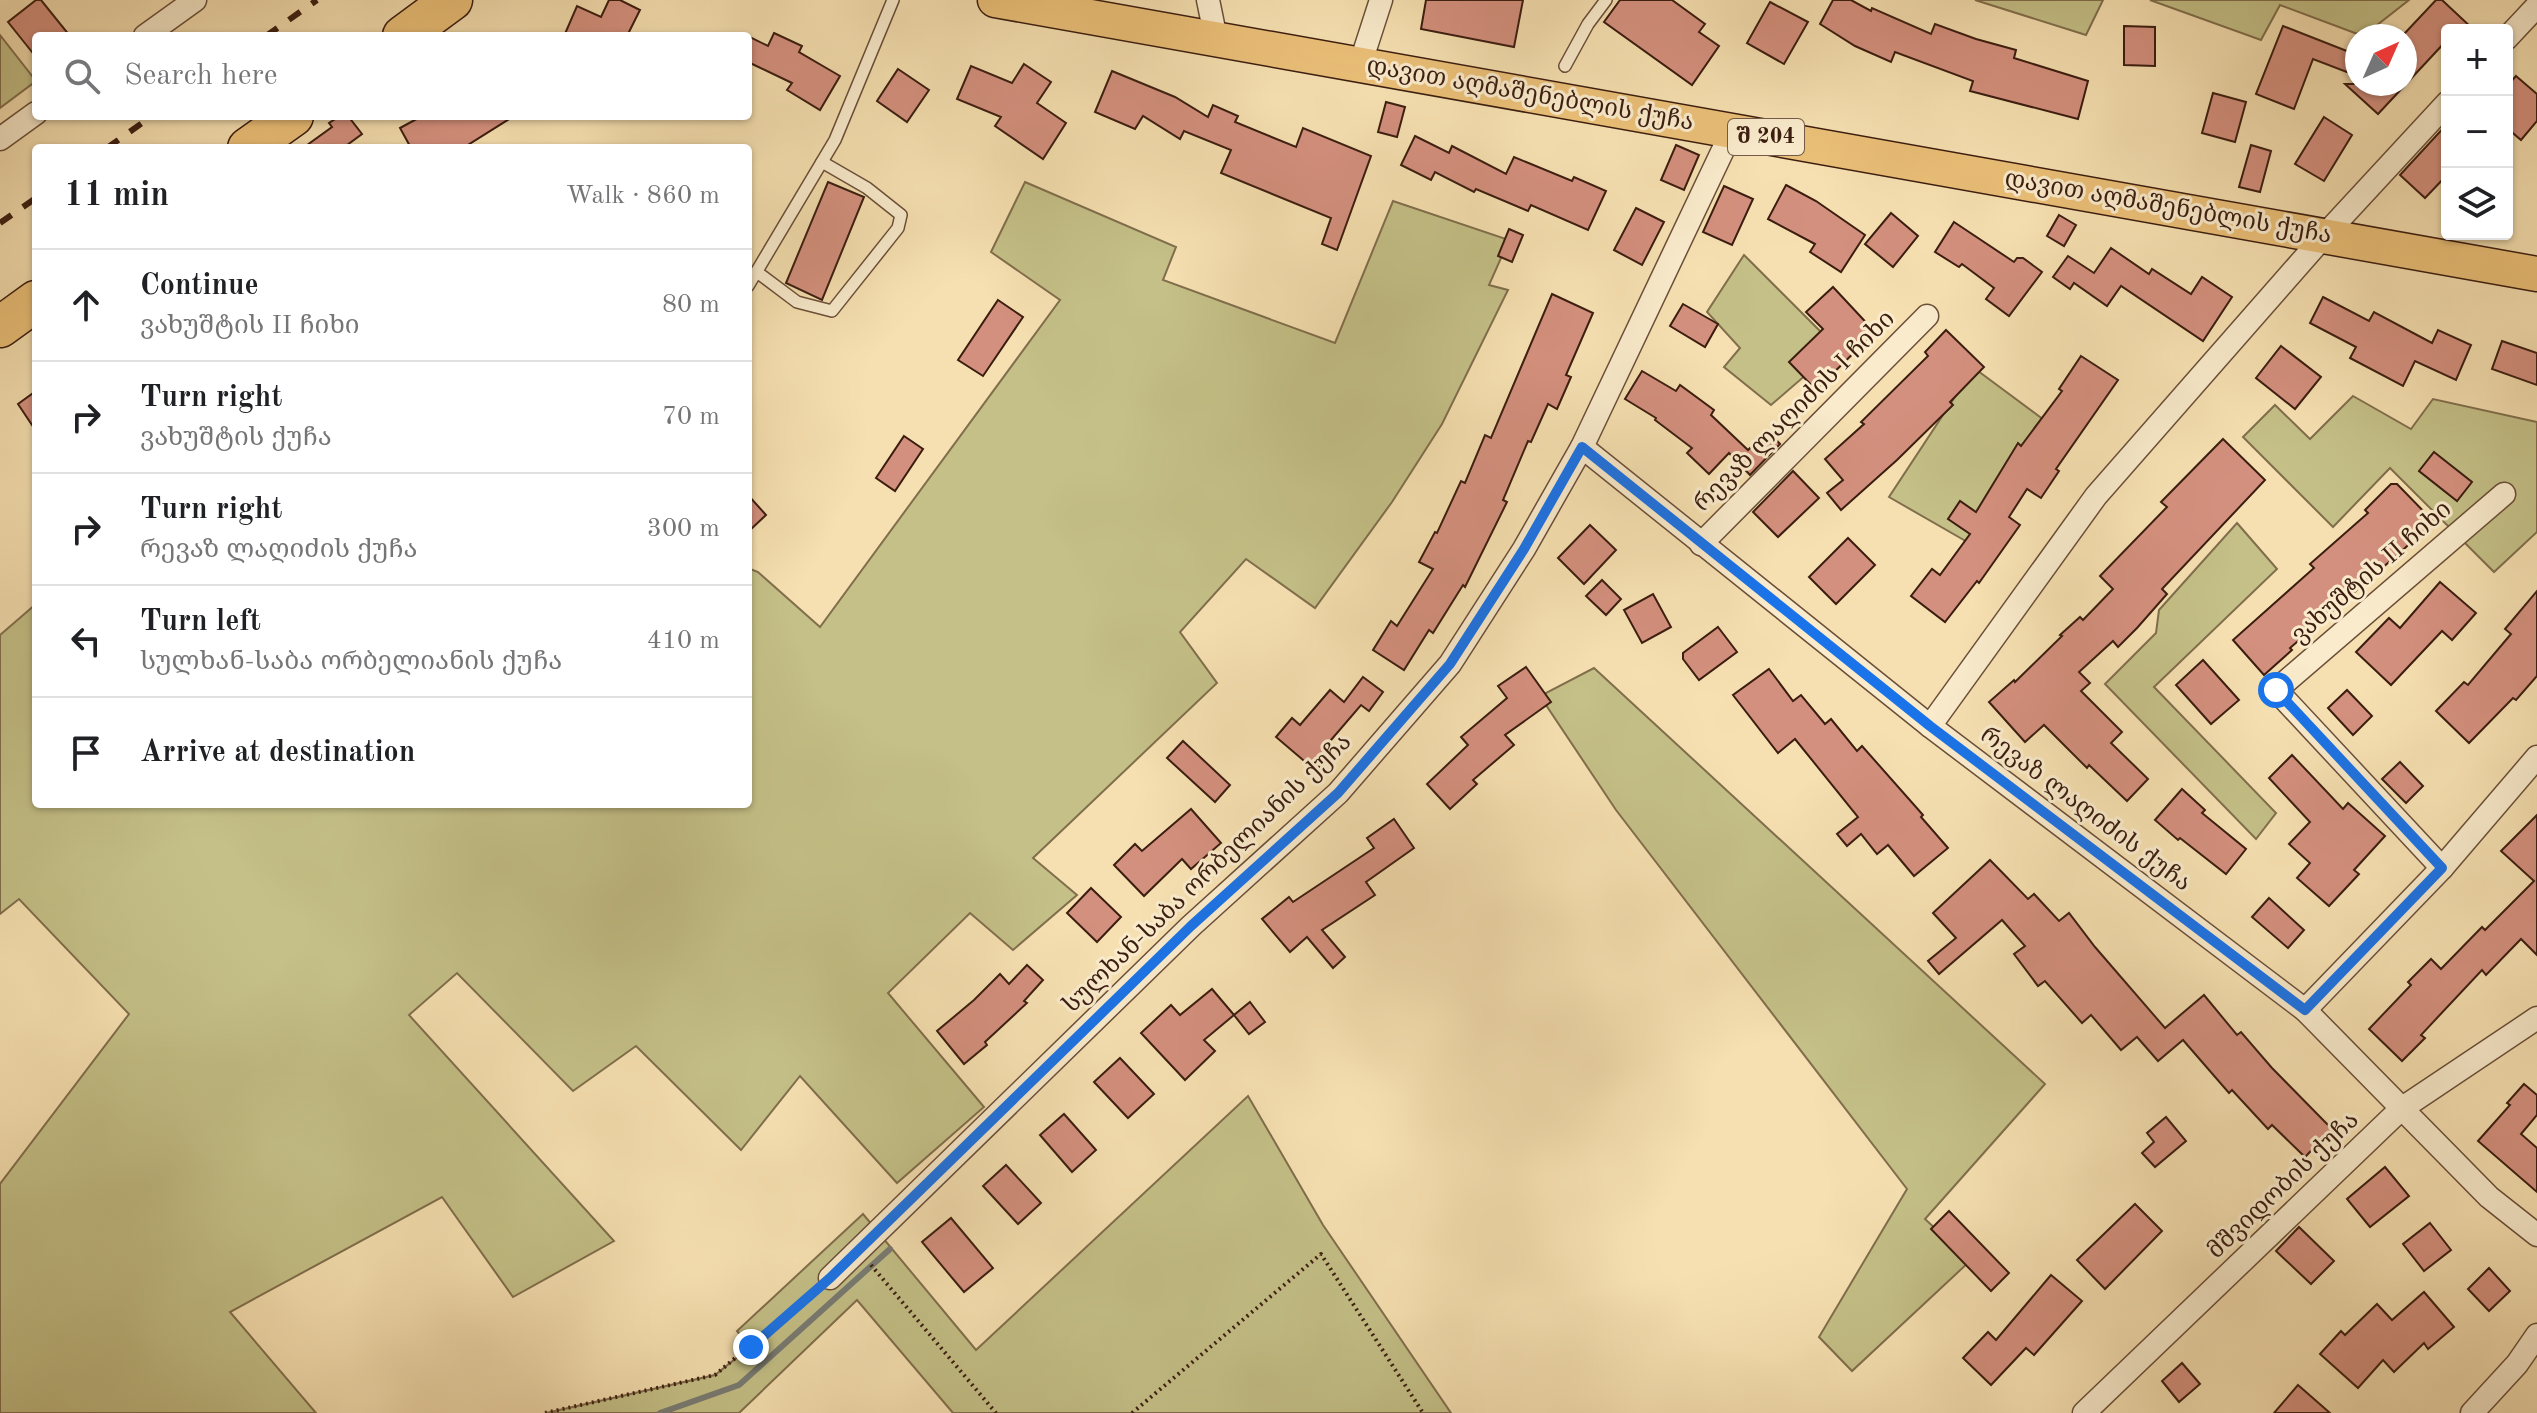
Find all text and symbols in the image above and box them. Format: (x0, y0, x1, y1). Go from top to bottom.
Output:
north arrow (2345, 24, 2417, 96)
map controls (2441, 24, 2513, 240)
button: + (2441, 24, 2513, 96)
search box (32, 32, 752, 120)
street label: დავით აღმაშენებლის ქუჩა (1365, 53, 1695, 136)
icon: search (60, 54, 104, 98)
text: Search here (124, 61, 278, 91)
button: − (2441, 96, 2513, 168)
road number: შ 204 (1728, 119, 1804, 155)
street label: დავით აღმაშენებლის ქუჩა (2003, 166, 2333, 249)
button: layers (2441, 168, 2513, 240)
text: 11 min (64, 179, 169, 213)
text: Walk · 860 m (566, 183, 720, 209)
text: Continue (140, 271, 259, 301)
icon: ahead (64, 283, 108, 327)
text: 80 m (662, 292, 720, 318)
street label: რევაზ ლაღიძის I ჩიხი (1690, 307, 1900, 517)
text: ვახუშტის II ჩიხი (140, 313, 360, 339)
text: Turn right (140, 383, 282, 413)
icon: right (64, 395, 108, 439)
text: 70 m (662, 404, 720, 430)
text: ვახუშტის ქუჩა (140, 425, 332, 451)
text: Turn right (140, 495, 282, 525)
street label: ვახუშტის II ჩიხი (2288, 497, 2456, 649)
icon: right (64, 507, 108, 551)
text: 300 m (647, 516, 720, 542)
text: რევაზ ლაღიძის ქუჩა (140, 537, 418, 563)
text: Turn left (140, 607, 261, 637)
icon: left (64, 619, 108, 663)
text: 410 m (647, 628, 720, 654)
text: სულხან-საბა ორბელიანის ქუჩა (140, 649, 562, 675)
route start (2258, 672, 2294, 708)
street label: რევაზ ლაღიძის ქუჩა (1975, 723, 2195, 897)
street label: სულხან-საბა ორბელიანის ქუჩა (1059, 729, 1356, 1018)
icon: arrive (64, 731, 108, 775)
text: Arrive at destination (140, 738, 415, 768)
street label: მშვიდობის ქუჩა (2204, 1108, 2364, 1264)
route end (733, 1329, 769, 1365)

